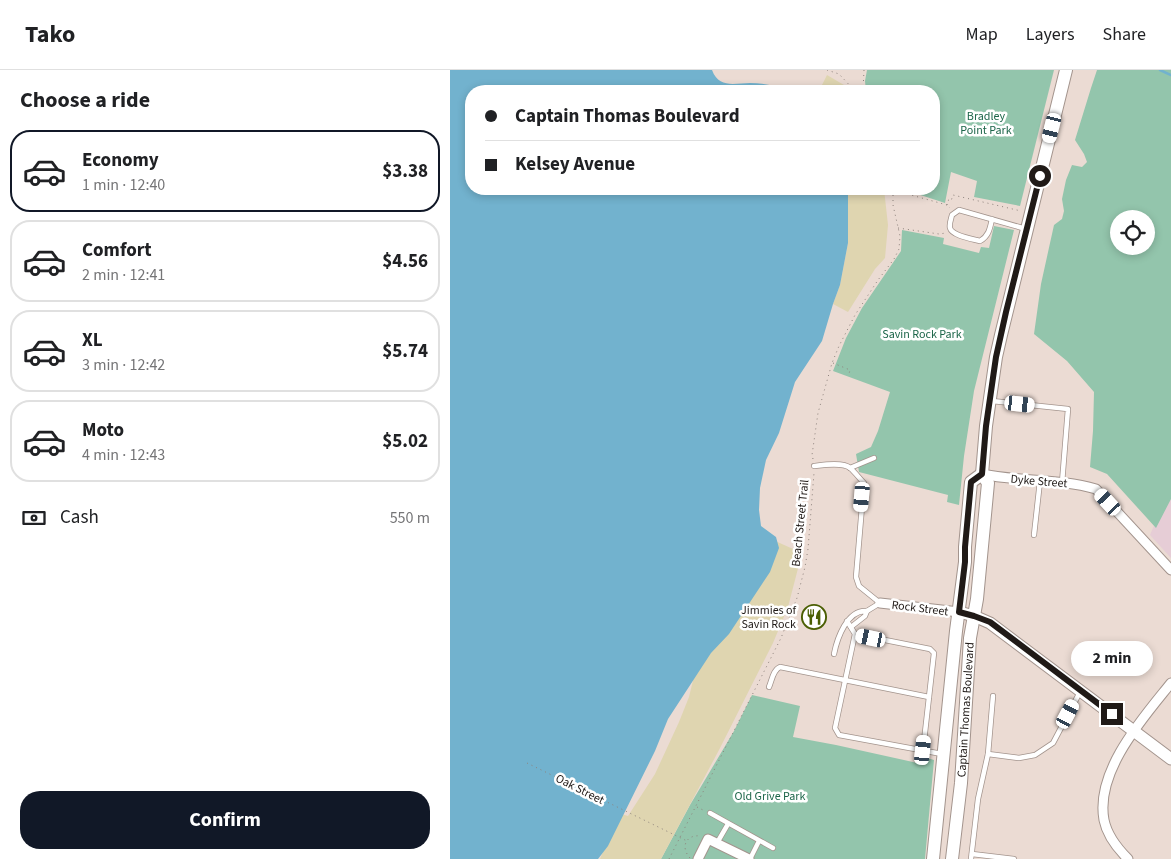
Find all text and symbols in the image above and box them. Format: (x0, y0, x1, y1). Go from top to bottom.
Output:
text: Tako (25, 17, 75, 52)
text: Map (966, 22, 998, 47)
text: Layers (1026, 22, 1075, 47)
text: Share (1103, 22, 1146, 47)
text: Choose a ride (20, 84, 150, 116)
text: Captain Thomas Boulevard (515, 103, 740, 130)
park label: Bradley Point Park (960, 108, 1012, 139)
car (1041, 112, 1062, 144)
text: Economy (82, 147, 159, 174)
icon: car (22, 149, 67, 194)
text: Kelsey Avenue (515, 151, 635, 178)
text: $3.38 (382, 158, 428, 185)
route start (1029, 165, 1051, 187)
text: 1 min · 12:40 (82, 174, 165, 196)
map controls (1110, 210, 1155, 255)
button: locate (1110, 210, 1155, 255)
text: Comfort (82, 237, 152, 264)
icon: car (22, 239, 67, 284)
text: $4.56 (382, 248, 428, 275)
text: 2 min · 12:41 (82, 264, 165, 286)
park label: Savin Rock Park (882, 326, 962, 343)
text: XL (82, 327, 103, 354)
icon: car (22, 329, 67, 374)
text: $5.74 (382, 338, 428, 365)
text: 3 min · 12:42 (82, 354, 165, 376)
car (1004, 395, 1035, 413)
text: Moto (82, 417, 124, 444)
icon: car (22, 419, 67, 464)
text: $5.02 (382, 428, 428, 455)
text: 4 min · 12:43 (82, 444, 165, 466)
street label: Dyke Street (1010, 471, 1068, 492)
street label: Beach Street Trail (787, 479, 814, 567)
car (853, 481, 870, 513)
car (1092, 486, 1123, 518)
icon: cash (20, 504, 48, 532)
text: Cash (60, 504, 99, 531)
text: 550 m (390, 507, 430, 529)
street label: Rock Street (891, 597, 949, 620)
place label: Jimmies of Savin Rock (741, 602, 796, 633)
restaurant icon: Jimmies of Savin Rock (801, 604, 827, 630)
car (854, 628, 887, 648)
street label: Captain Thomas Boulevard (953, 642, 979, 778)
callout: 2 min (1071, 642, 1153, 676)
text: 2 min (1093, 647, 1131, 669)
car (1054, 697, 1081, 731)
route end (1101, 703, 1123, 725)
car (913, 734, 932, 766)
street label: Oak Street (553, 770, 607, 809)
park label: Old Grive Park (735, 788, 806, 805)
button: Confirm (20, 791, 430, 849)

